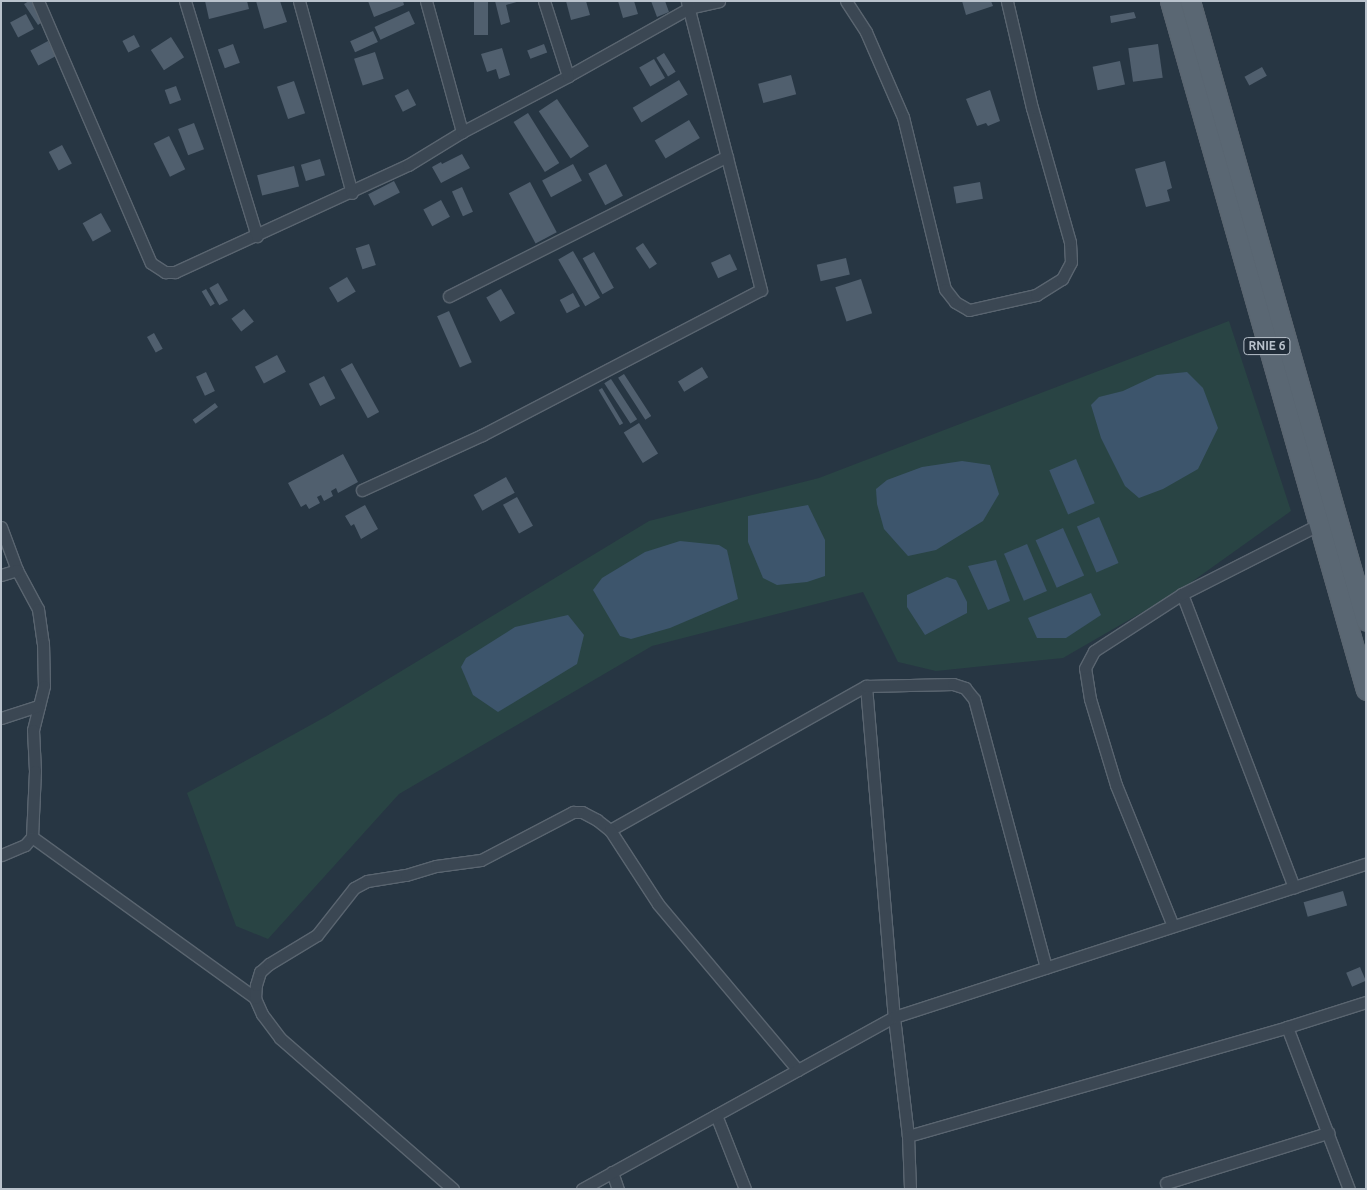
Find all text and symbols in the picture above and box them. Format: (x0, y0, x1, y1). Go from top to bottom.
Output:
road number: RNIE 6 (1243, 336, 1291, 356)

